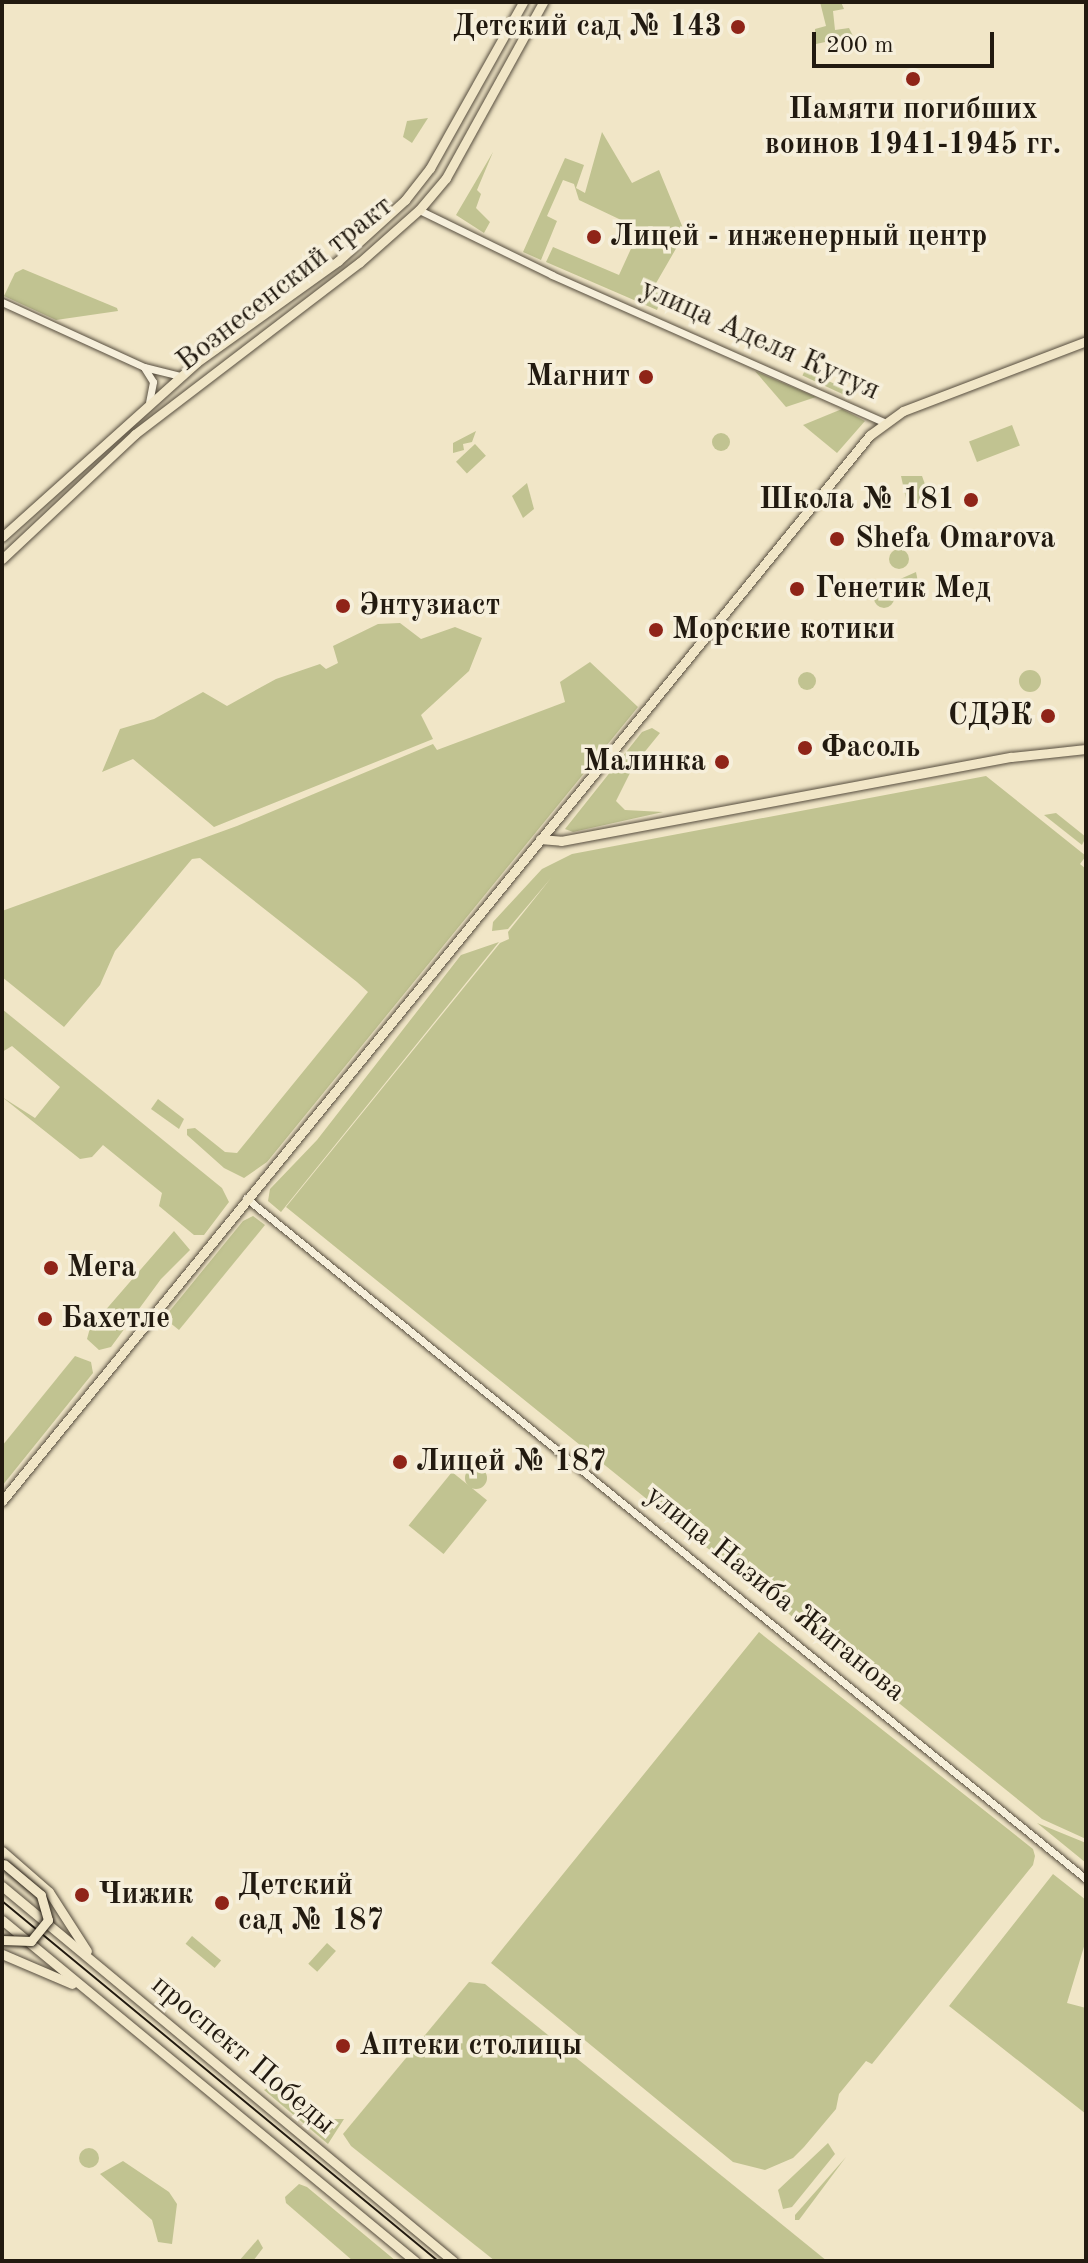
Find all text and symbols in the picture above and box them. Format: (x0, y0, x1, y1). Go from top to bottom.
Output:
place label: Детский сад № 143 (453, 9, 722, 45)
scale bar (816, 16, 998, 66)
marker: Детский сад № 143 (729, 18, 747, 36)
text: 200 m (826, 34, 894, 58)
marker: Памяти погибших воинов 1941-1945 гг. (904, 70, 922, 88)
place label: Памяти погибших воинов 1941-1945 гг. (765, 92, 1061, 162)
street label: Вознесенский тракт (170, 188, 400, 380)
place label: Лицей - инженерный центр (610, 219, 987, 255)
marker: Лицей - инженерный центр (585, 228, 603, 246)
street label: улица Аделя Кутуя (635, 271, 885, 409)
place label: Магнит (526, 359, 630, 395)
marker: Магнит (637, 368, 655, 386)
place label: Школа № 181 (759, 482, 955, 518)
marker: Школа № 181 (962, 491, 980, 509)
place label: Shefa Omarova (855, 521, 1055, 557)
marker: Shefa Omarova (826, 528, 848, 550)
place label: Генетик Мед (815, 571, 991, 607)
marker: Генетик Мед (786, 578, 808, 600)
place label: Энтузиаст (359, 588, 500, 624)
marker: Энтузиаст (334, 597, 352, 615)
place label: Морские котики (672, 612, 895, 648)
marker: Морские котики (647, 621, 665, 639)
place label: СДЭК (948, 698, 1032, 734)
marker: СДЭК (1039, 707, 1057, 725)
place label: Фасоль (821, 730, 920, 766)
marker: Фасоль (796, 739, 814, 757)
place label: Малинка (583, 744, 706, 780)
marker: Малинка (713, 753, 731, 771)
place label: Мега (67, 1250, 136, 1286)
marker: Мега (42, 1259, 60, 1277)
place label: Бахетле (61, 1301, 170, 1337)
marker: Бахетле (36, 1310, 54, 1328)
place label: Лицей № 187 (416, 1444, 606, 1480)
marker: Лицей № 187 (391, 1453, 409, 1471)
street label: улица Назиба Жиганова (637, 1478, 913, 1710)
place label: Детский сад № 187 (238, 1868, 384, 1938)
place label: Чижик (98, 1877, 193, 1913)
marker: Чижик (73, 1886, 91, 1904)
marker: Детский сад № 187 (213, 1894, 231, 1912)
street label: проспект Победы (144, 1967, 342, 2143)
place label: Аптеки столицы (359, 2028, 582, 2064)
marker: Аптеки столицы (334, 2037, 352, 2055)

